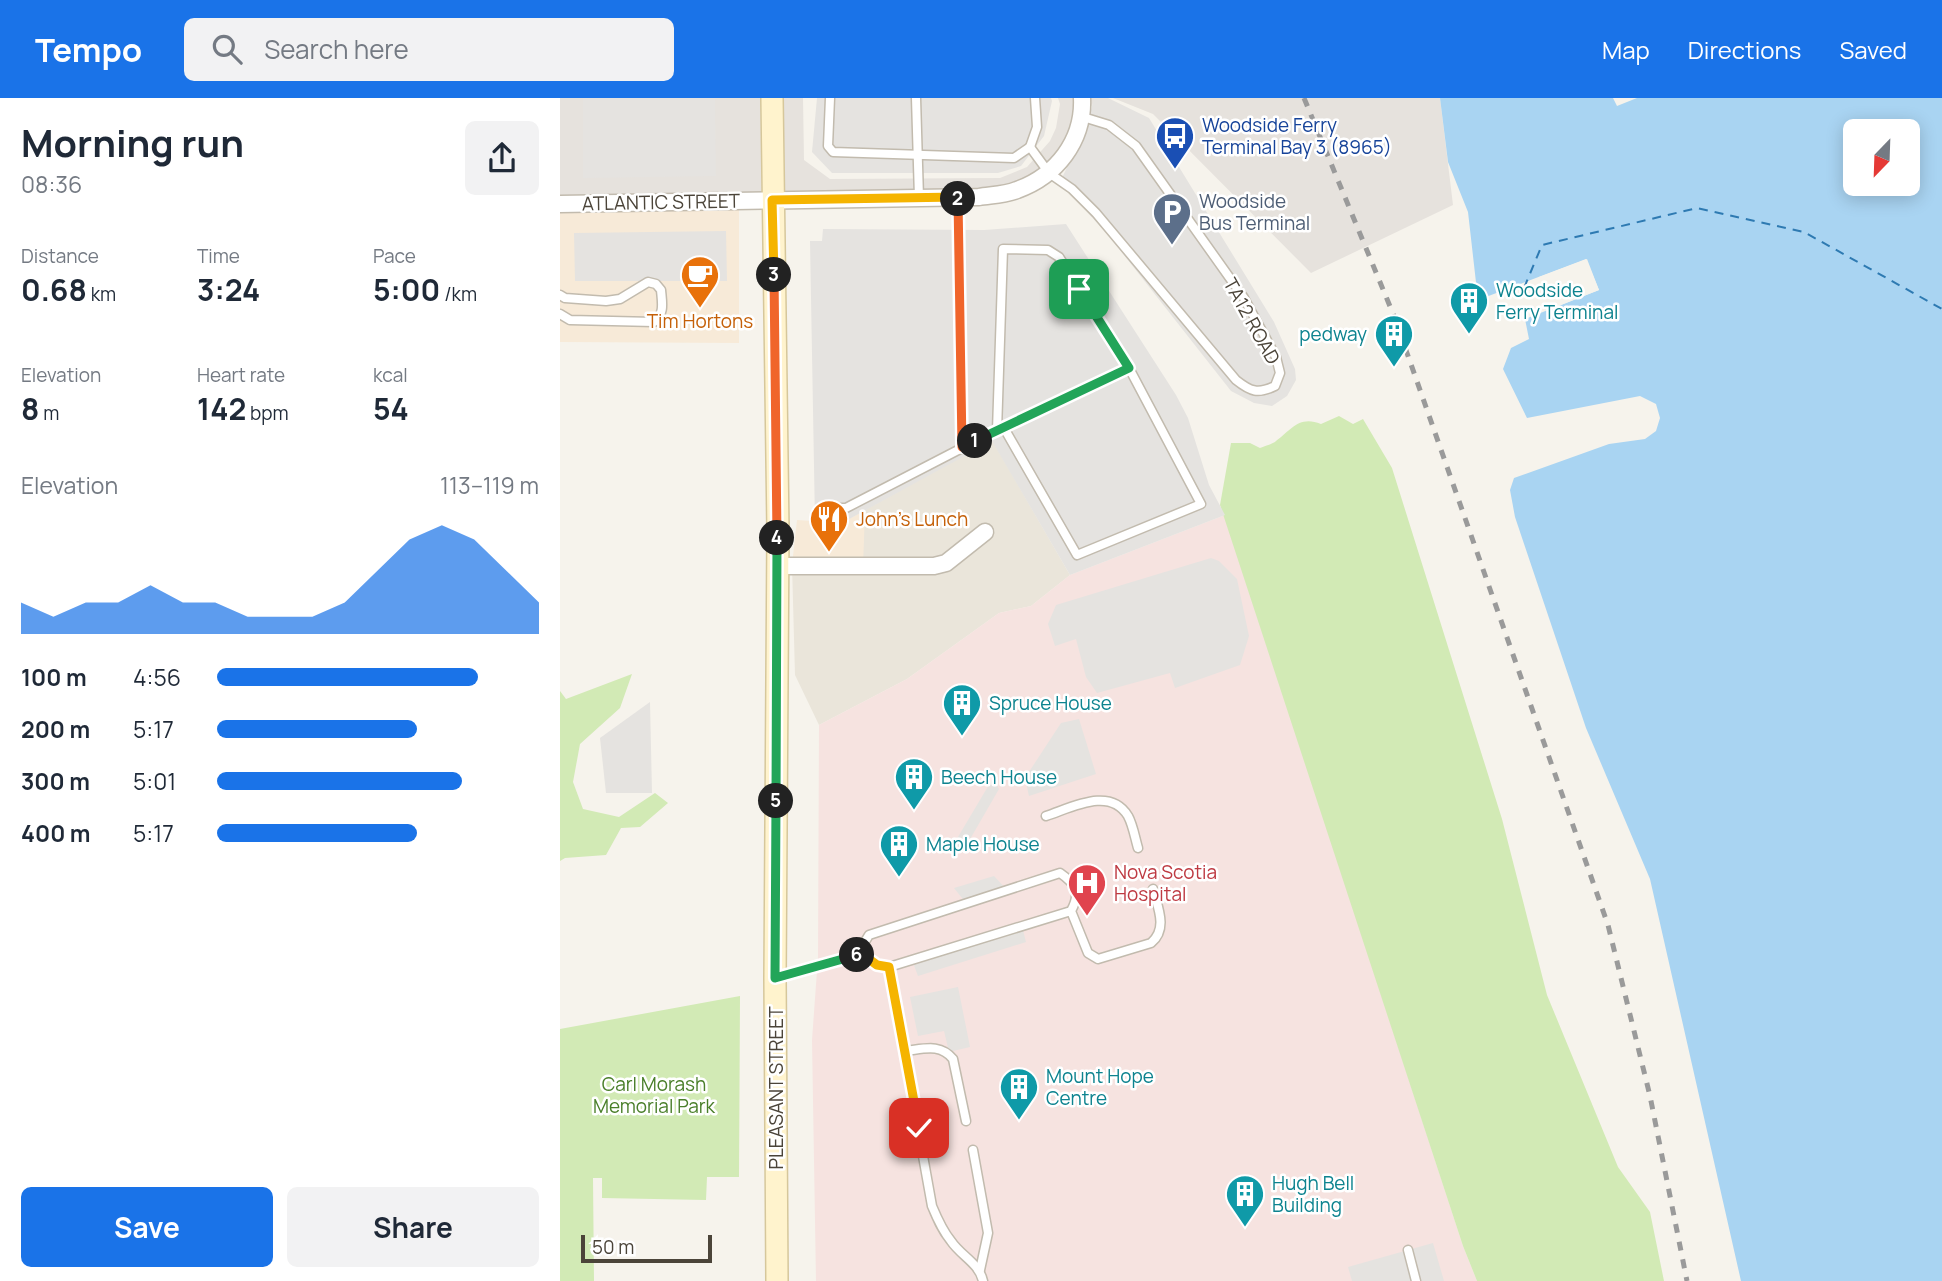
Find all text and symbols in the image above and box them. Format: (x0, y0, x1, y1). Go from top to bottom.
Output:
search box (184, 18, 674, 81)
text: Tempo (35, 27, 142, 72)
icon: search (208, 30, 246, 68)
text: Search here (264, 31, 409, 67)
text: Map (1602, 33, 1650, 66)
text: Directions (1688, 33, 1801, 66)
text: Saved (1839, 33, 1907, 66)
place label: Woodside Ferry Terminal Bay 3 (8965) (1202, 112, 1392, 160)
bus stop icon: Woodside Ferry Terminal Bay 3 (8965) (1154, 115, 1196, 170)
text: Morning run (21, 116, 244, 168)
north arrow (1843, 119, 1920, 196)
map controls (1843, 119, 1920, 196)
button: share (465, 121, 539, 195)
text: 08:36 (21, 168, 82, 200)
pin: 2 (940, 182, 976, 217)
text: 2 (952, 185, 963, 211)
street label: ATLANTIC STREET (582, 188, 741, 216)
place label: Woodside Bus Terminal (1199, 188, 1310, 236)
parking icon: Woodside Bus Terminal (1151, 191, 1193, 246)
text: Distance (21, 243, 99, 269)
text: Time (197, 243, 240, 269)
text: Pace (373, 243, 416, 269)
cafe icon: Tim Hortons (679, 254, 721, 309)
pin: 3 (756, 258, 792, 292)
pin (1049, 259, 1109, 319)
text: 3 (768, 261, 779, 287)
text: 0.68 (21, 269, 87, 310)
text: 3:24 (197, 269, 260, 310)
text: 5:00 (373, 269, 440, 310)
icon: arrive (1060, 270, 1098, 308)
street label: TA12 ROAD (1218, 273, 1286, 369)
place label: Woodside Ferry Terminal (1496, 277, 1618, 325)
building icon: Woodside Ferry Terminal (1448, 280, 1490, 335)
text: km (87, 281, 116, 307)
text: /km (440, 281, 477, 307)
place label: Tim Hortons (647, 308, 753, 334)
building icon: pedway (1373, 313, 1415, 368)
place label: pedway (1299, 321, 1367, 347)
text: Elevation (21, 362, 101, 388)
text: Heart rate (197, 362, 285, 388)
text: kcal (373, 362, 408, 388)
text: 8 (21, 388, 39, 429)
text: 142 (197, 388, 246, 429)
text: 54 (373, 388, 409, 429)
text: m (39, 400, 59, 426)
text: bpm (246, 400, 289, 426)
pin: 1 (958, 424, 992, 458)
text: 1 (970, 427, 979, 453)
text: Elevation (21, 469, 118, 501)
text: 113–119 m (440, 469, 539, 501)
restaurant icon: John's Lunch (808, 498, 850, 553)
place label: John's Lunch (856, 506, 968, 532)
pin: 4 (760, 520, 794, 556)
text: 4 (771, 524, 782, 550)
text: 100 m (21, 661, 87, 693)
text: 4:56 (133, 661, 181, 693)
building icon: Spruce House (941, 682, 983, 737)
place label: Spruce House (989, 690, 1112, 716)
text: 200 m (21, 713, 90, 745)
text: 5:17 (133, 713, 174, 745)
building icon: Beech House (893, 756, 935, 811)
place label: Beech House (941, 764, 1057, 790)
text: 300 m (21, 765, 90, 797)
text: 5:01 (133, 765, 176, 797)
pin: 5 (758, 784, 794, 818)
text: 5 (770, 787, 781, 813)
text: 400 m (21, 817, 91, 849)
text: 5:17 (133, 817, 174, 849)
building icon: Maple House (878, 823, 920, 878)
place label: Maple House (926, 831, 1040, 857)
place label: Nova Scotia Hospital (1114, 859, 1217, 907)
hospital icon: Nova Scotia Hospital (1066, 862, 1108, 917)
pin: 6 (840, 938, 874, 972)
text: 6 (851, 941, 862, 967)
street label: PLEASANT STREET (763, 1006, 789, 1170)
place label: Mount Hope Centre (1046, 1063, 1154, 1111)
building icon: Mount Hope Centre (998, 1066, 1040, 1121)
park label: Carl Morash Memorial Park (593, 1071, 716, 1119)
pin (889, 1098, 949, 1158)
icon: check (900, 1109, 938, 1147)
place label: Hugh Bell Building (1272, 1170, 1354, 1218)
building icon: Hugh Bell Building (1224, 1173, 1266, 1228)
button: Save (21, 1187, 273, 1267)
button: Share (287, 1187, 539, 1267)
scale bar (581, 1232, 712, 1264)
text: 50 m (592, 1234, 634, 1260)

